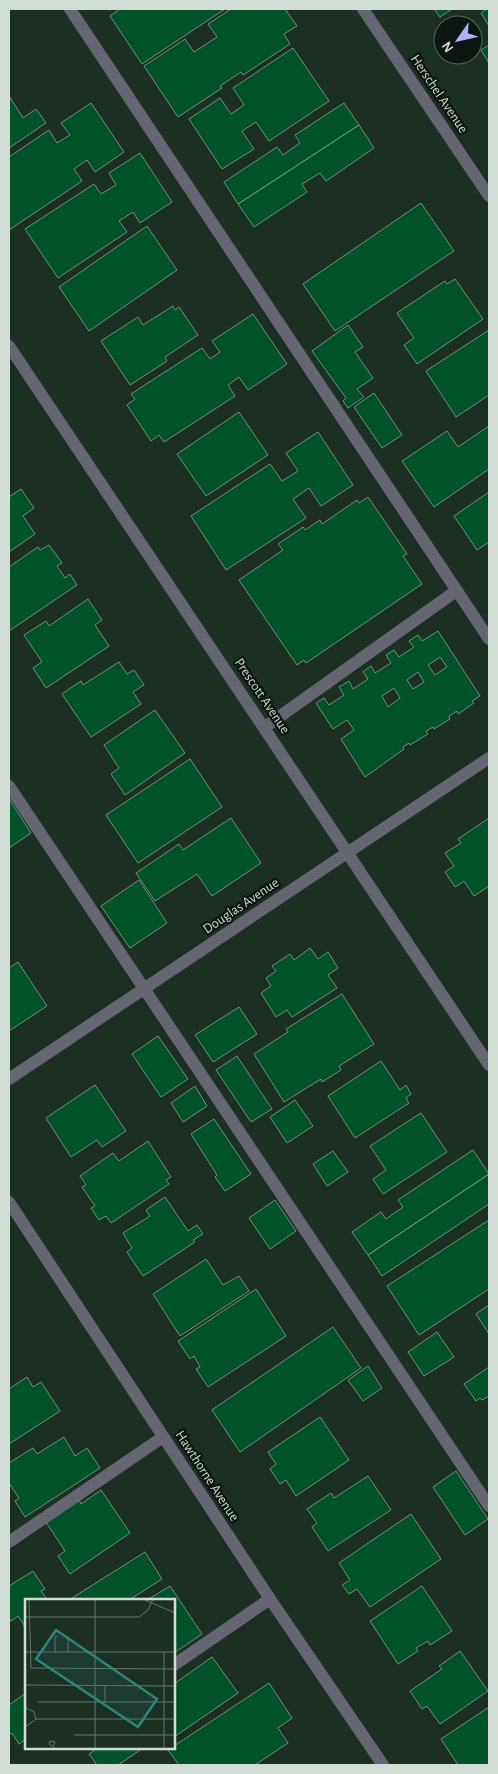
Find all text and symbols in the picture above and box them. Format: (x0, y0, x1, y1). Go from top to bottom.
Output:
north arrow (433, 15, 483, 65)
text: N (440, 39, 457, 55)
street label: Herschel Avenue (408, 52, 470, 136)
street label: Prescott Avenue (232, 656, 292, 736)
street label: Douglas Avenue (201, 876, 281, 936)
street label: Hawthorne Avenue (173, 1428, 241, 1524)
inset map (25, 1599, 175, 1749)

